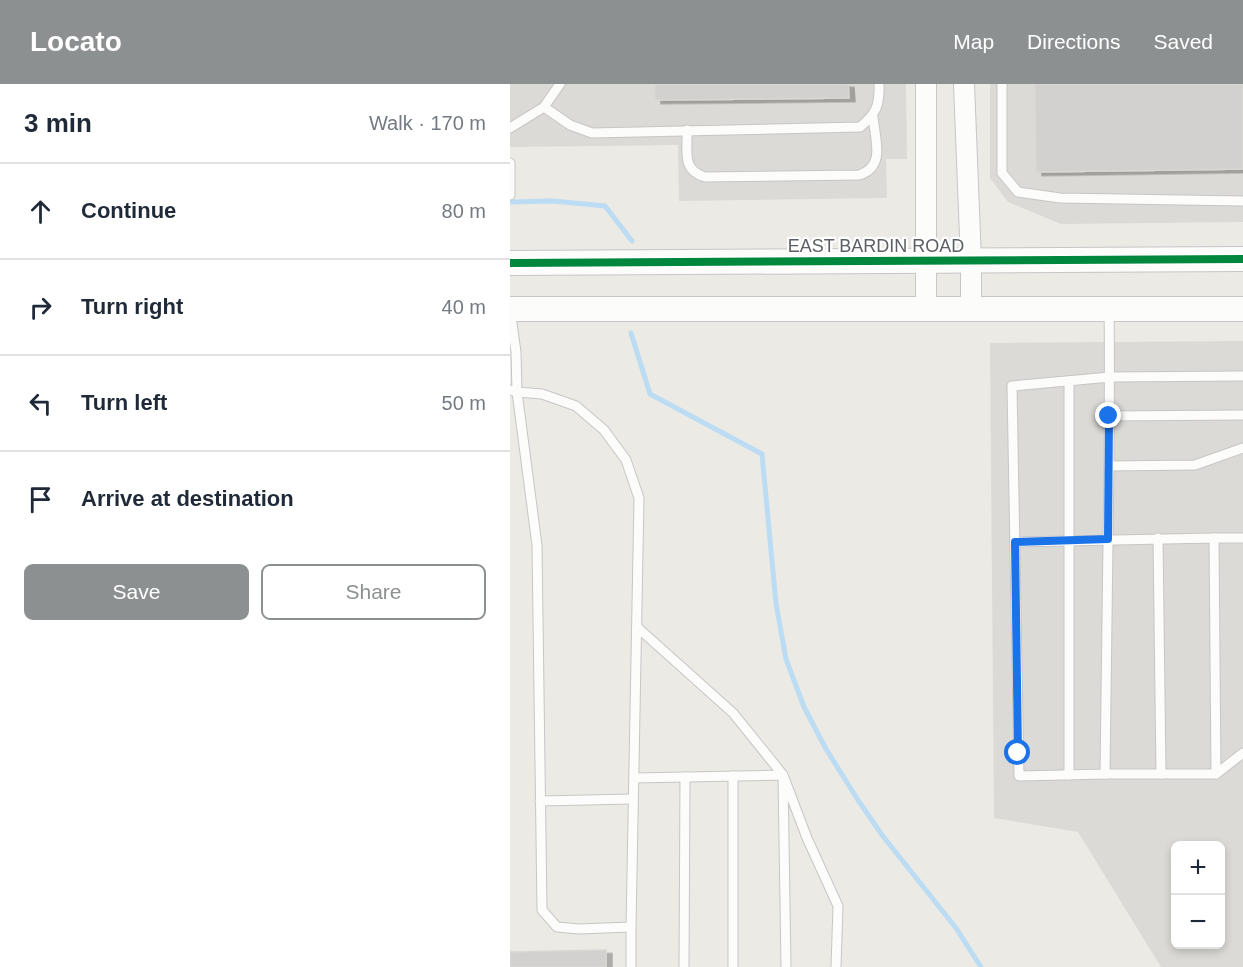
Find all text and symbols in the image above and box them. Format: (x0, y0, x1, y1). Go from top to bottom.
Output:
text: Locato (30, 26, 122, 57)
text: Map (953, 30, 994, 53)
text: Directions (1027, 30, 1120, 53)
text: Saved (1153, 30, 1213, 53)
text: 3 min (24, 108, 92, 138)
text: Walk · 170 m (369, 112, 486, 134)
icon: ahead (24, 195, 57, 228)
text: Continue (81, 198, 176, 223)
text: 80 m (442, 200, 486, 222)
street label: EAST BARDIN ROAD (788, 236, 964, 256)
icon: right (24, 291, 57, 324)
text: Turn right (81, 294, 183, 319)
text: 40 m (442, 296, 486, 318)
icon: left (24, 387, 57, 420)
text: Turn left (81, 390, 167, 415)
text: 50 m (442, 392, 486, 414)
route end (1095, 402, 1121, 428)
icon: arrive (24, 483, 57, 516)
text: Arrive at destination (81, 486, 294, 511)
button: Save (24, 564, 249, 620)
button: Share (261, 564, 486, 620)
route start (1004, 739, 1030, 765)
map controls (1171, 841, 1225, 949)
button: + (1171, 841, 1225, 895)
button: − (1171, 895, 1225, 949)

